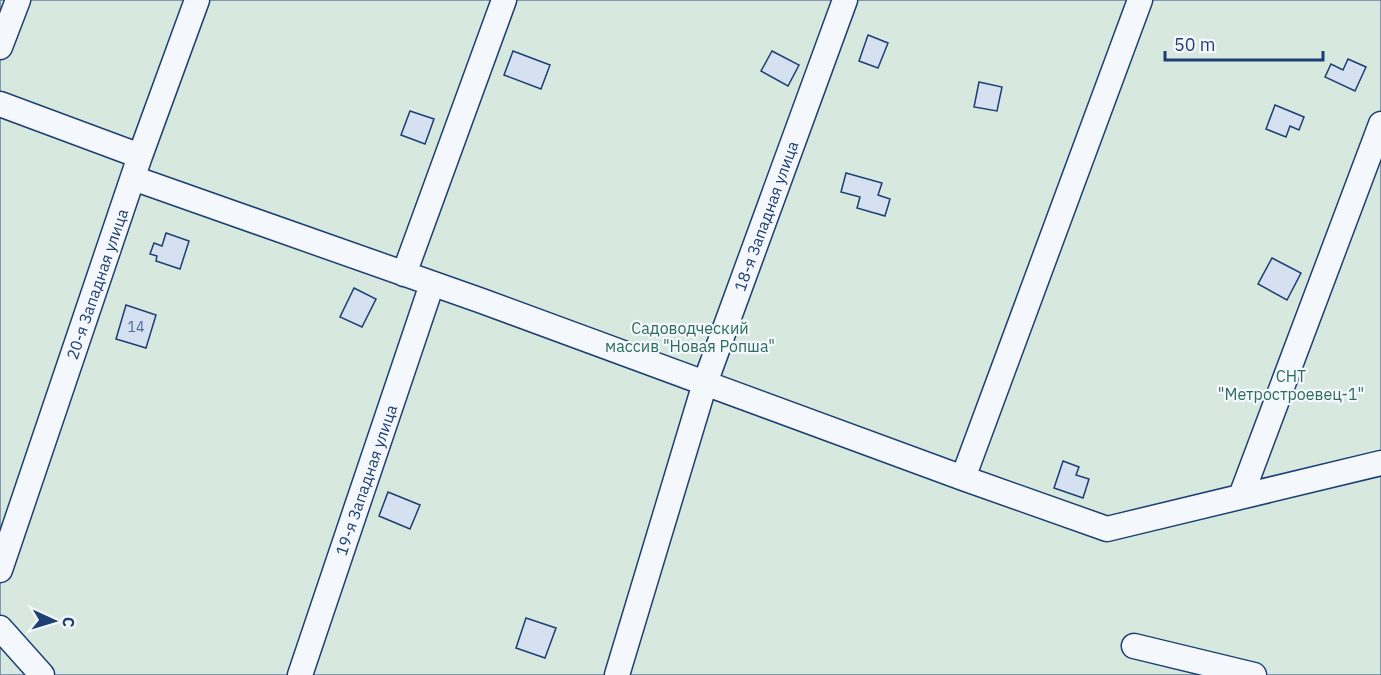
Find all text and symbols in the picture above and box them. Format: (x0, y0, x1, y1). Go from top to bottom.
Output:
scale bar (1165, 24, 1322, 62)
text: 50 m (1174, 33, 1216, 56)
street label: 18-я Западная улица (730, 138, 803, 294)
street label: 20-я Западная улица (62, 206, 132, 362)
house number: 14 (128, 318, 144, 336)
park label: Садоводческий массив "Новая Ропша" (605, 318, 775, 356)
park label: СНТ "Метростроевец-1" (1218, 366, 1364, 404)
street label: 19-я Западная улица (331, 402, 401, 558)
north arrow (24, 591, 84, 651)
text: С (59, 616, 79, 628)

